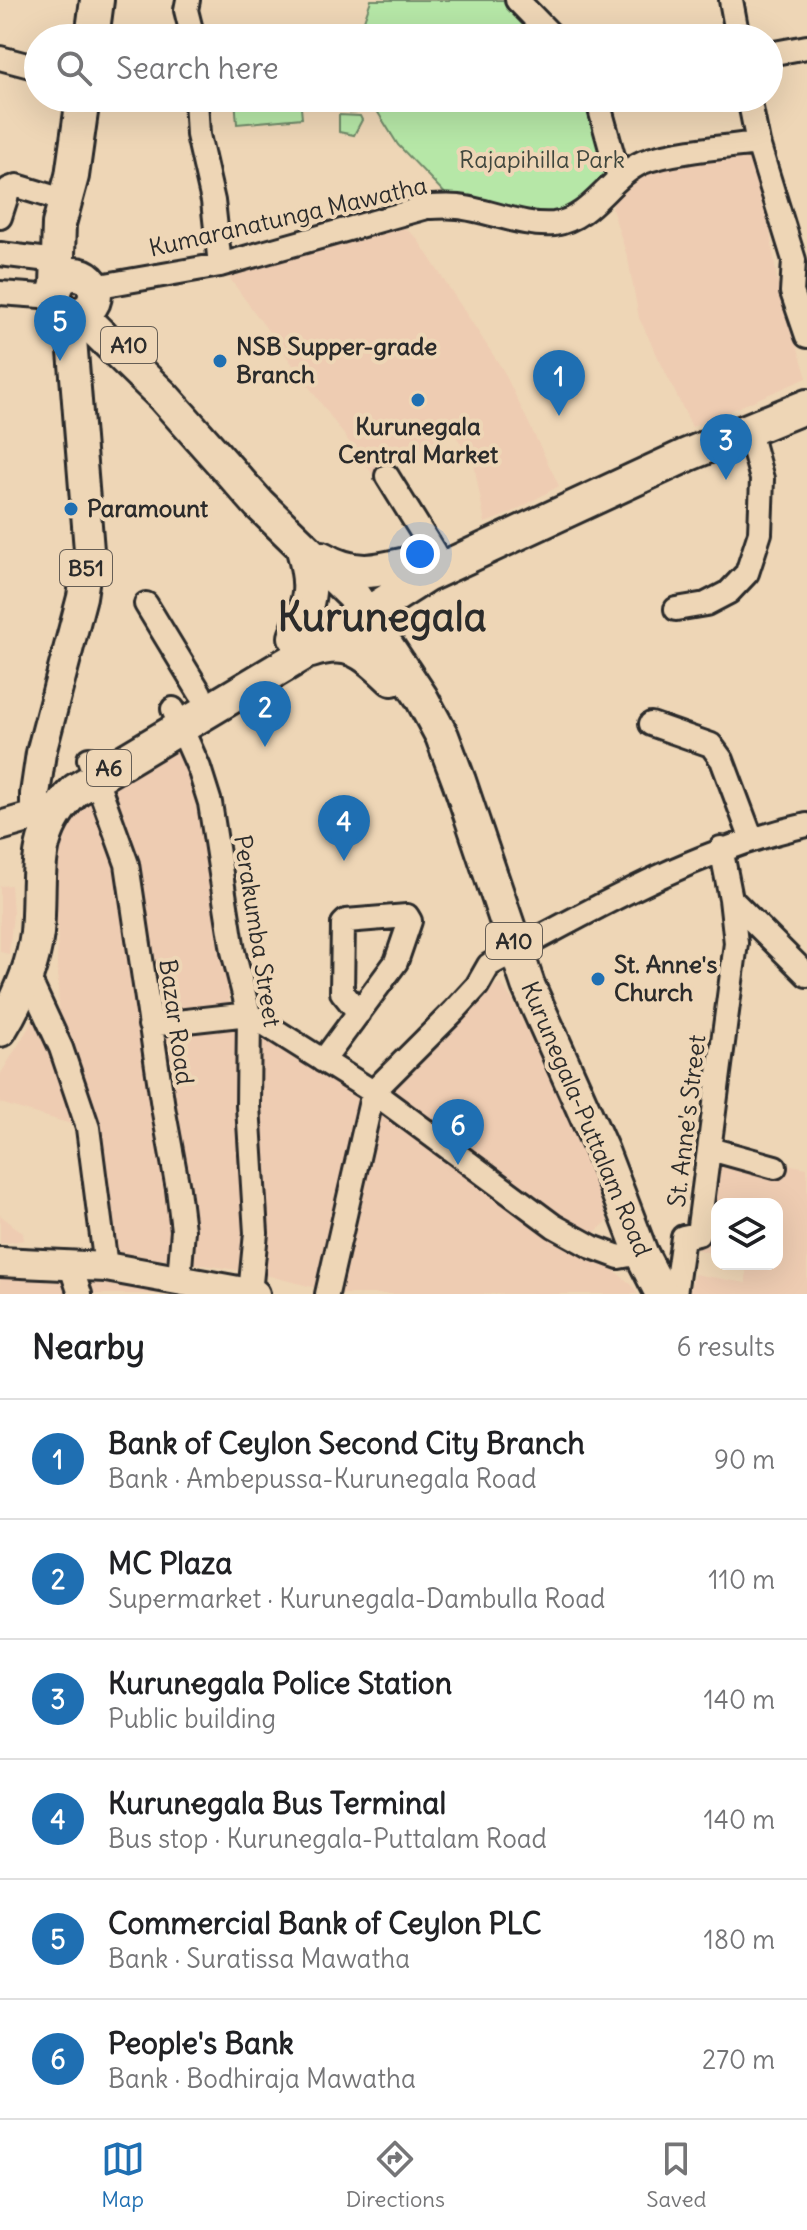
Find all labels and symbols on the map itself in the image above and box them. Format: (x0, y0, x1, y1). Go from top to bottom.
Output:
park label: Rajapihilla Park (459, 144, 625, 174)
street label: Kumaranatunga Mawatha (146, 169, 430, 263)
pin: 5 (34, 295, 86, 361)
road number: A10 (101, 327, 157, 363)
place label: NSB Supper-grade Branch (236, 331, 437, 389)
pin: 1 (533, 350, 585, 416)
marker: NSB Supper-grade Branch (211, 352, 229, 370)
marker: Kurunegala Central Market (409, 391, 427, 409)
place label: Kurunegala Central Market (338, 411, 499, 469)
pin: 3 (700, 414, 752, 480)
place label: Paramount (87, 493, 209, 523)
marker: Paramount (62, 500, 80, 518)
your location (400, 534, 440, 574)
road number: B51 (60, 550, 112, 586)
district label: Kurunegala (278, 592, 487, 642)
pin: 2 (239, 681, 291, 747)
road number: A6 (87, 750, 131, 786)
pin: 4 (318, 795, 370, 861)
street label: Perakumba Street (228, 833, 288, 1029)
road number: A10 (486, 923, 542, 959)
place label: St. Anne's Church (614, 949, 717, 1007)
street label: Bazar Road (153, 957, 201, 1086)
marker: St. Anne's Church (589, 970, 607, 988)
street label: Kurunegala-Puttalam Road (515, 977, 659, 1261)
street label: St. Anne's Street (661, 1033, 711, 1209)
pin: 6 (432, 1099, 484, 1165)

